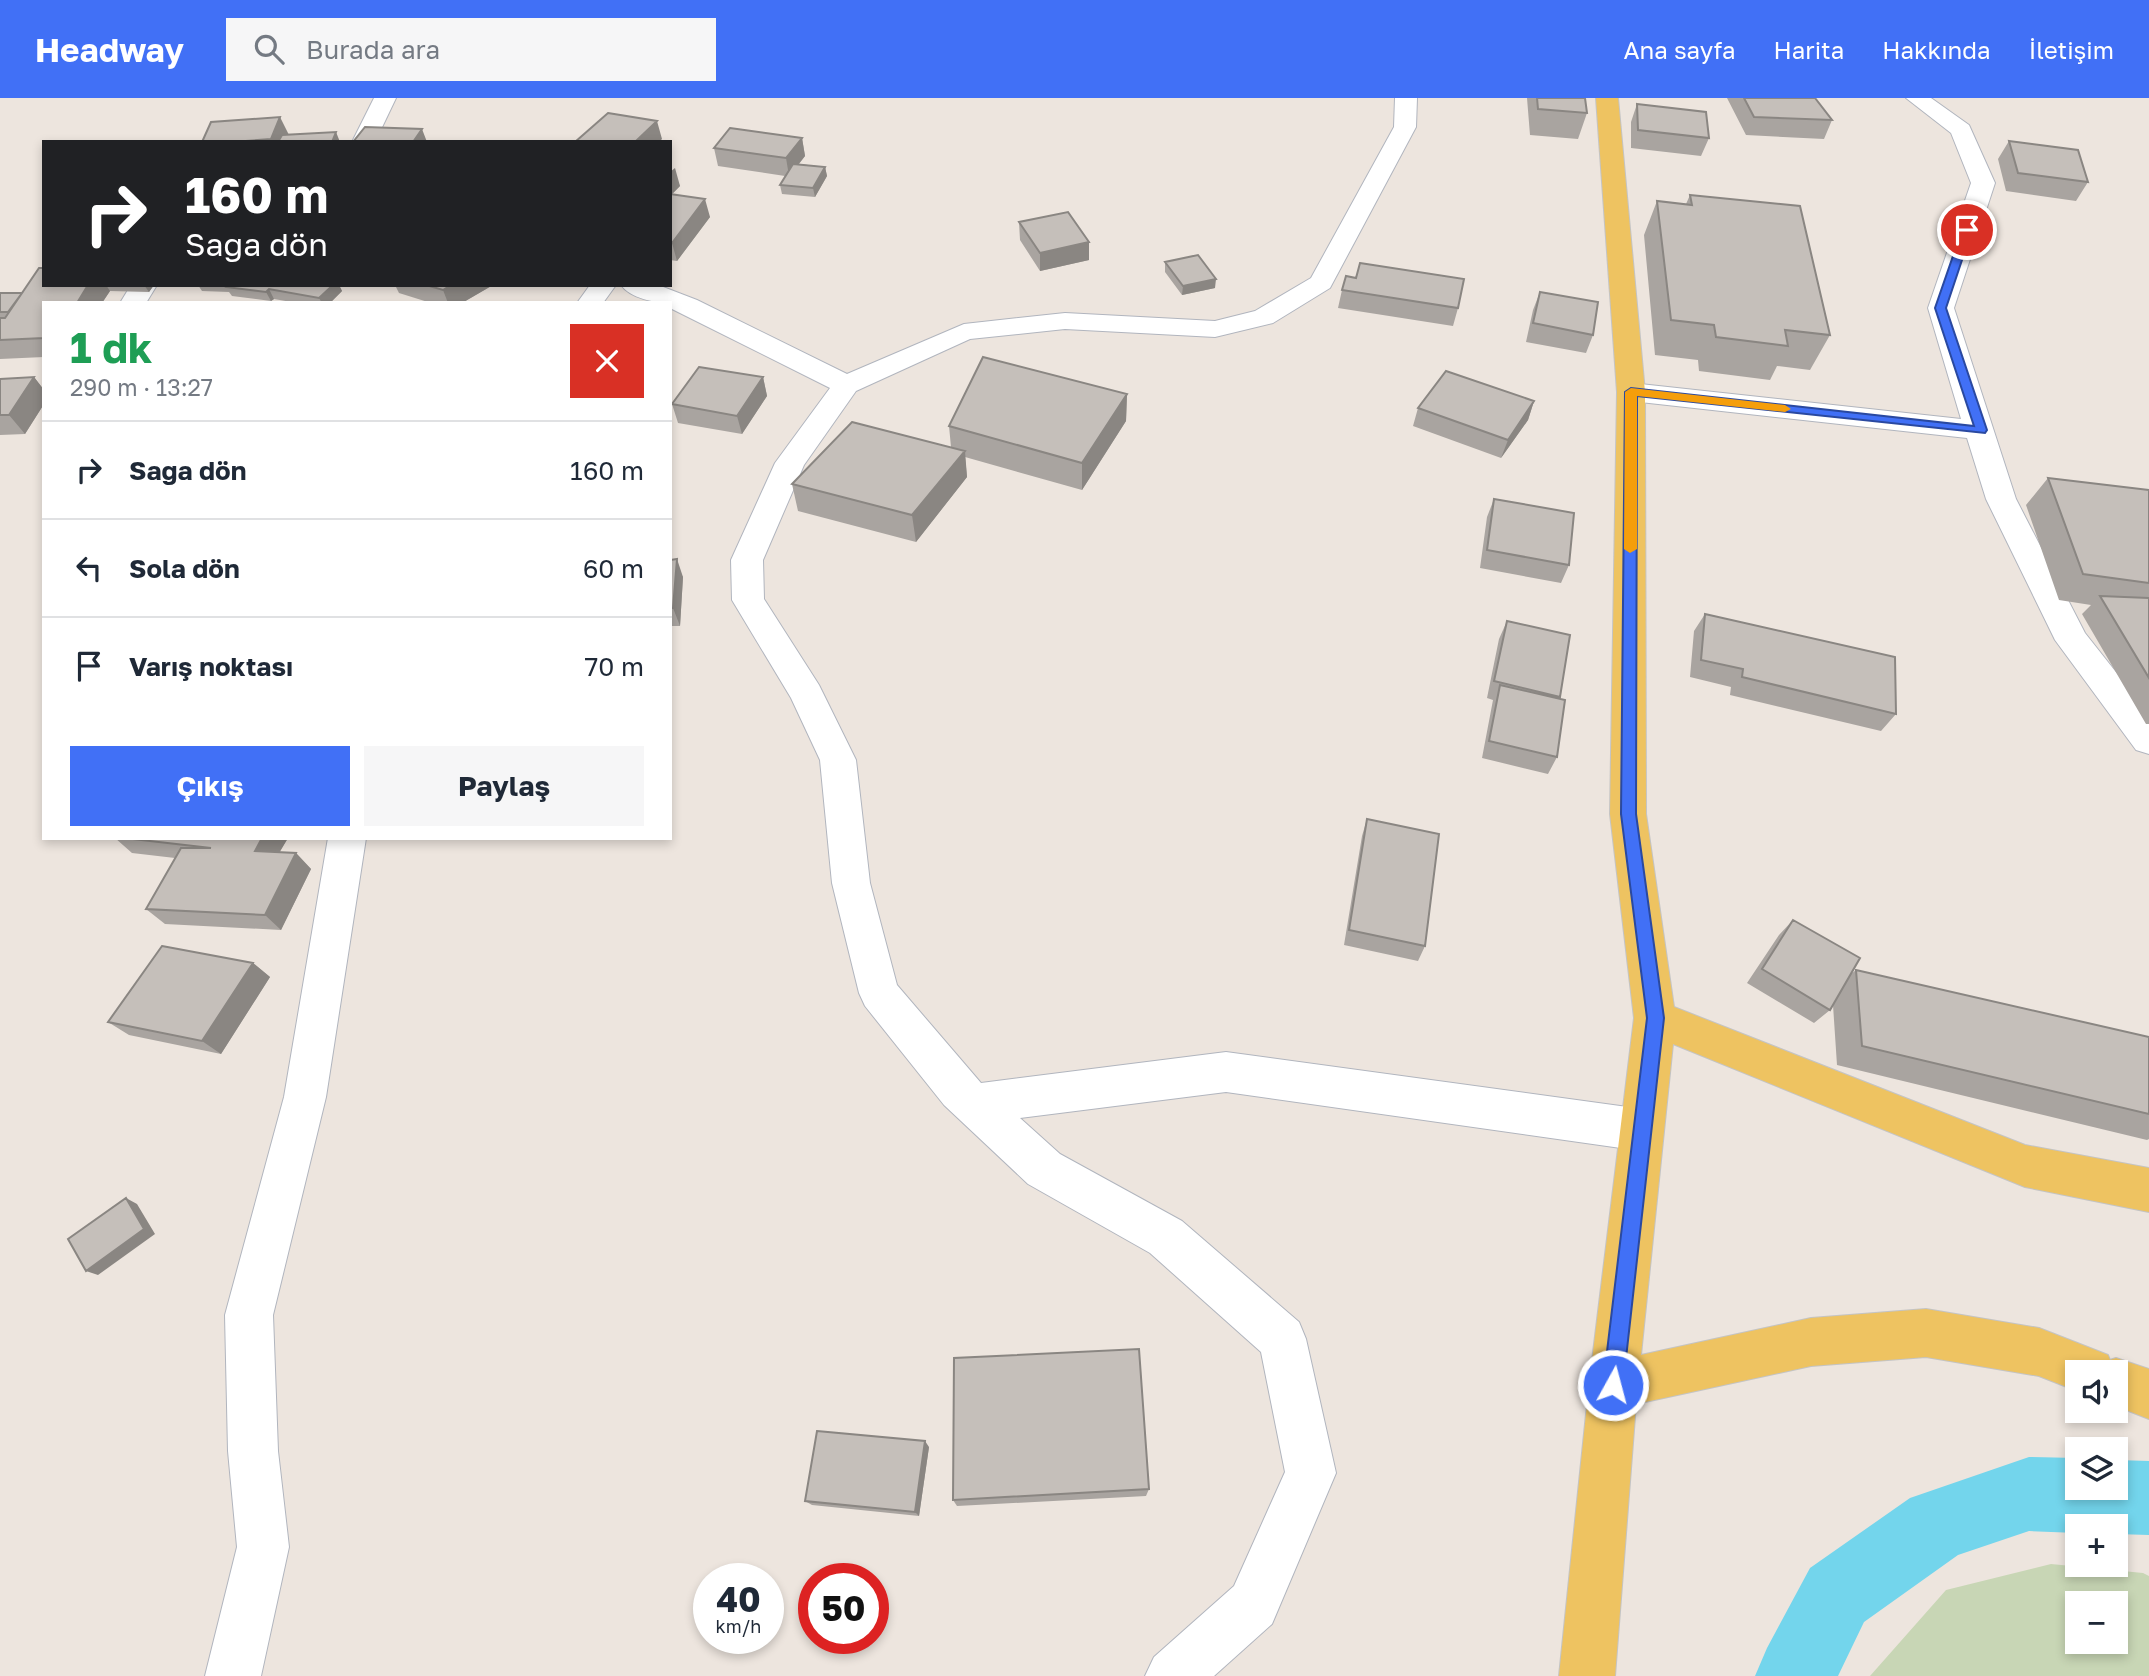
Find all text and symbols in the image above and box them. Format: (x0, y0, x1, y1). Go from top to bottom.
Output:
search box (226, 18, 716, 81)
text: Headway (35, 30, 184, 69)
icon: search (250, 30, 288, 68)
text: Burada ara (306, 34, 440, 65)
text: Ana sayfa (1624, 35, 1735, 64)
text: Harita (1773, 35, 1844, 64)
text: Hakkında (1882, 35, 1991, 64)
text: İletişim (2029, 35, 2114, 64)
text: 160 m (185, 165, 328, 224)
icon: right (70, 168, 161, 259)
pin (1937, 200, 1997, 260)
icon: arrive (1948, 211, 1986, 249)
text: Sağa dön (185, 225, 328, 263)
text: 1 dk (70, 322, 152, 372)
button: close (570, 324, 644, 398)
text: 290 m · 13:27 (70, 373, 213, 401)
icon: right (70, 451, 108, 489)
text: Sağa dön (129, 455, 246, 486)
text: 160 m (570, 455, 644, 486)
icon: left (70, 549, 108, 587)
text: Sola dön (129, 553, 240, 584)
text: 60 m (583, 553, 644, 584)
icon: arrive (70, 647, 108, 685)
text: Varış noktası (129, 651, 293, 682)
text: 70 m (585, 651, 644, 682)
button: Çıkış (70, 746, 350, 826)
button: Paylaş (364, 746, 644, 826)
position arrow (1576, 1348, 1650, 1422)
map controls (2065, 1360, 2128, 1654)
button: sound (2065, 1360, 2128, 1423)
button: layers (2065, 1437, 2128, 1500)
button: + (2065, 1514, 2128, 1577)
speed limit sign: 50 (798, 1563, 889, 1654)
text: 40 (716, 1578, 761, 1620)
button: − (2065, 1591, 2128, 1654)
text: km/h (716, 1615, 761, 1637)

